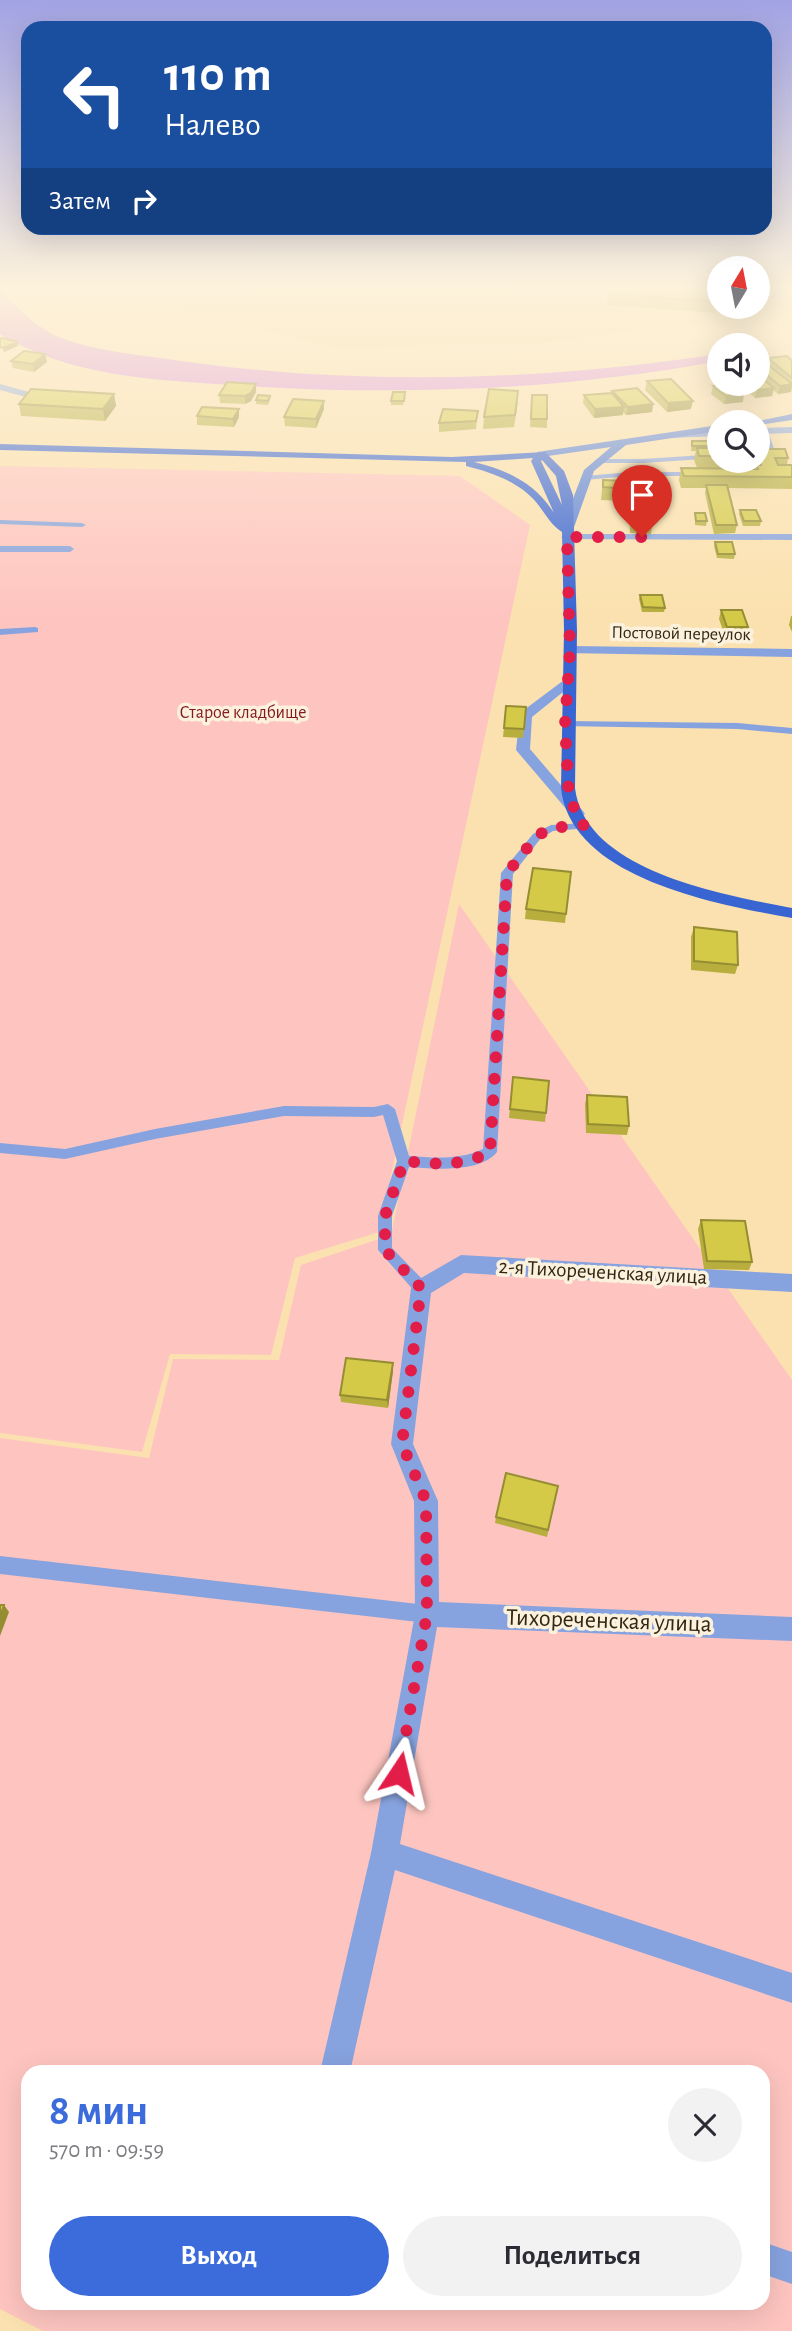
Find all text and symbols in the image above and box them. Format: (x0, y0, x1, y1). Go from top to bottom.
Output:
icon: left (49, 49, 140, 140)
text: 110 m (164, 51, 272, 100)
text: Налево (164, 109, 261, 141)
icon: right (125, 182, 163, 220)
text: Затем (49, 188, 111, 214)
north arrow (707, 256, 770, 318)
map controls (707, 256, 770, 473)
button: sound (707, 333, 770, 396)
button: search (707, 410, 770, 473)
pin (612, 465, 672, 537)
icon: arrive (623, 476, 661, 514)
street label: Постовой переулок (611, 624, 752, 644)
park label: Старое кладбище (180, 703, 306, 722)
street label: 2-я Тихореченская улица (498, 1256, 708, 1288)
street label: Тихореченская улица (506, 1605, 712, 1637)
position arrow (362, 1736, 436, 1810)
button: close (668, 2088, 742, 2162)
text: 8 мин (49, 2090, 148, 2132)
text: 570 m · 09:59 (49, 2139, 164, 2162)
button: Выход (49, 2216, 389, 2296)
button: Поделиться (403, 2216, 742, 2296)

